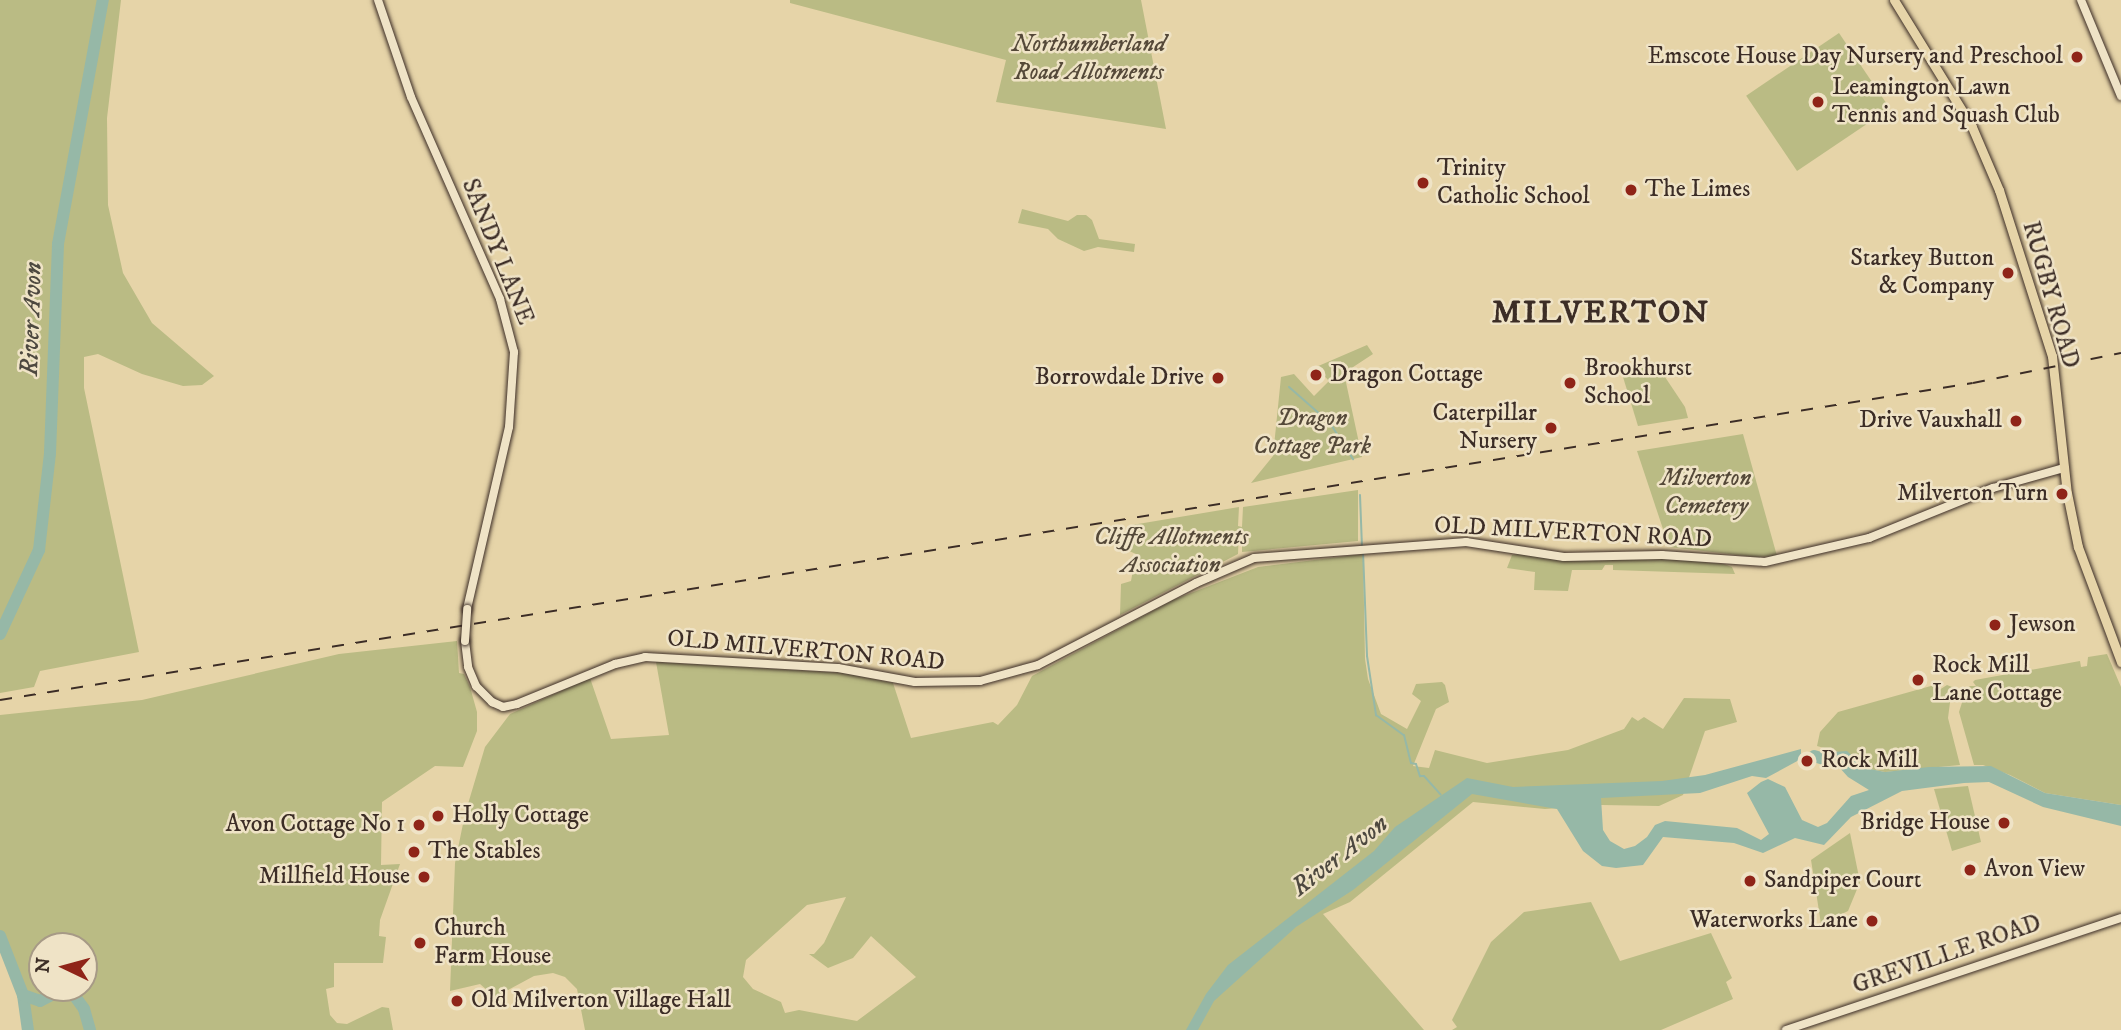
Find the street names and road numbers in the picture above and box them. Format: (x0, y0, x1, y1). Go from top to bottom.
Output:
street label: SANDY LANE (455, 175, 539, 329)
street label: RUGBY ROAD (2015, 218, 2085, 372)
street label: OLD MILVERTON ROAD (1433, 511, 1713, 555)
street label: OLD MILVERTON ROAD (666, 625, 946, 677)
street label: GREVILLE ROAD (1849, 909, 2045, 1001)

